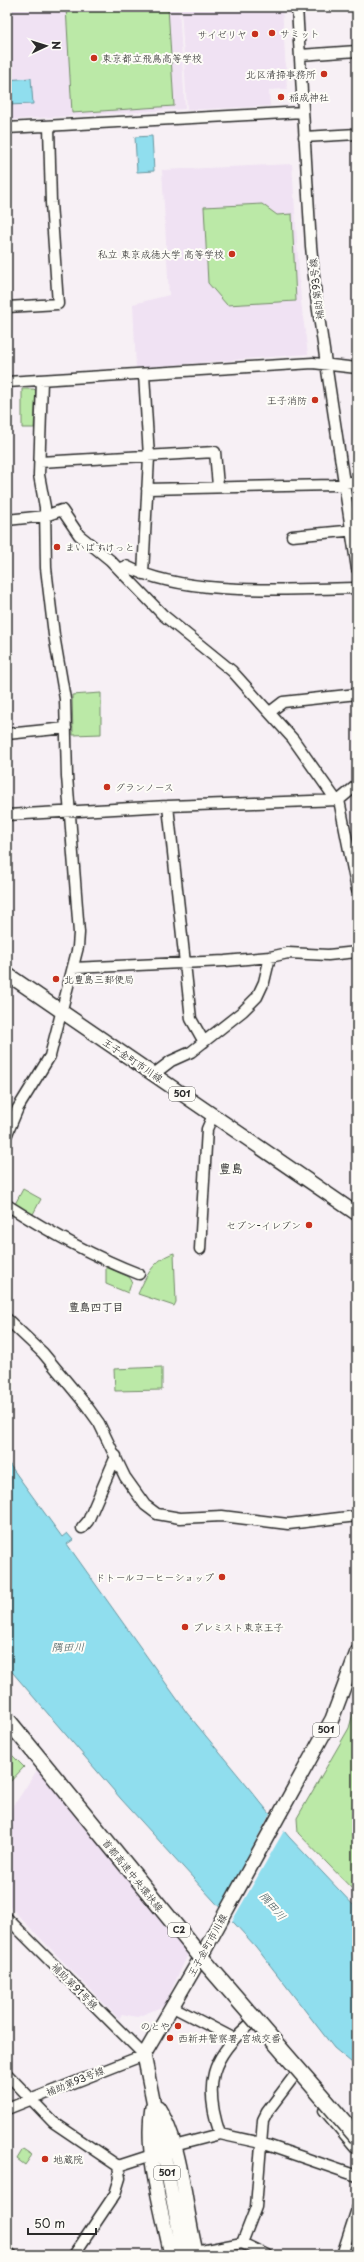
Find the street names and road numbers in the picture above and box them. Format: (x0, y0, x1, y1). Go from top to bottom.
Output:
street label: 補助第93号線 (304, 257, 327, 321)
street label: 王子金町市川線 (100, 1034, 166, 1085)
road number: 501 (169, 1087, 195, 1101)
road number: 501 (313, 1723, 339, 1737)
street label: 首都高速中央環状線 (99, 1835, 168, 1914)
street label: 王子金町市川線 (183, 1911, 230, 1979)
road number: C2 (168, 1923, 190, 1937)
street label: 補助第91号線 (49, 1959, 102, 2012)
street label: 補助第93号線 (43, 2062, 106, 2099)
road number: 501 (154, 2166, 180, 2180)

